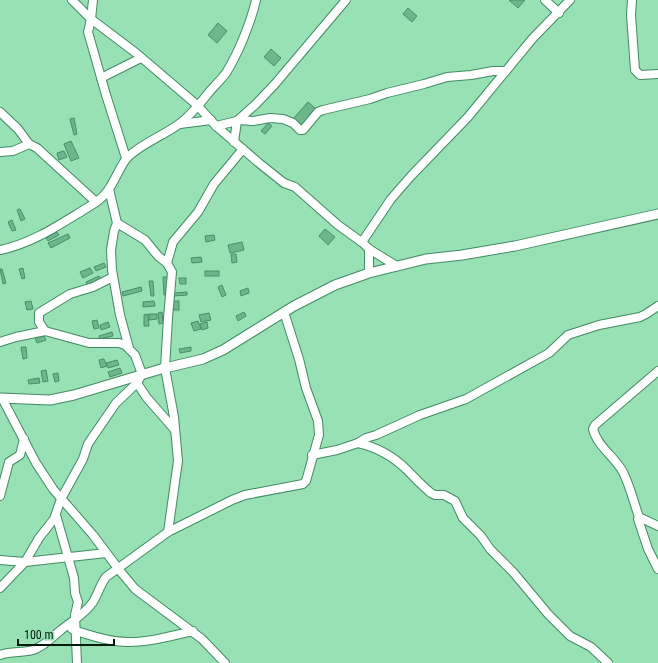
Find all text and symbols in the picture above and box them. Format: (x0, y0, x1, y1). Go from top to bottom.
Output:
scale bar (18, 621, 114, 647)
text: 100 m (24, 628, 54, 642)

